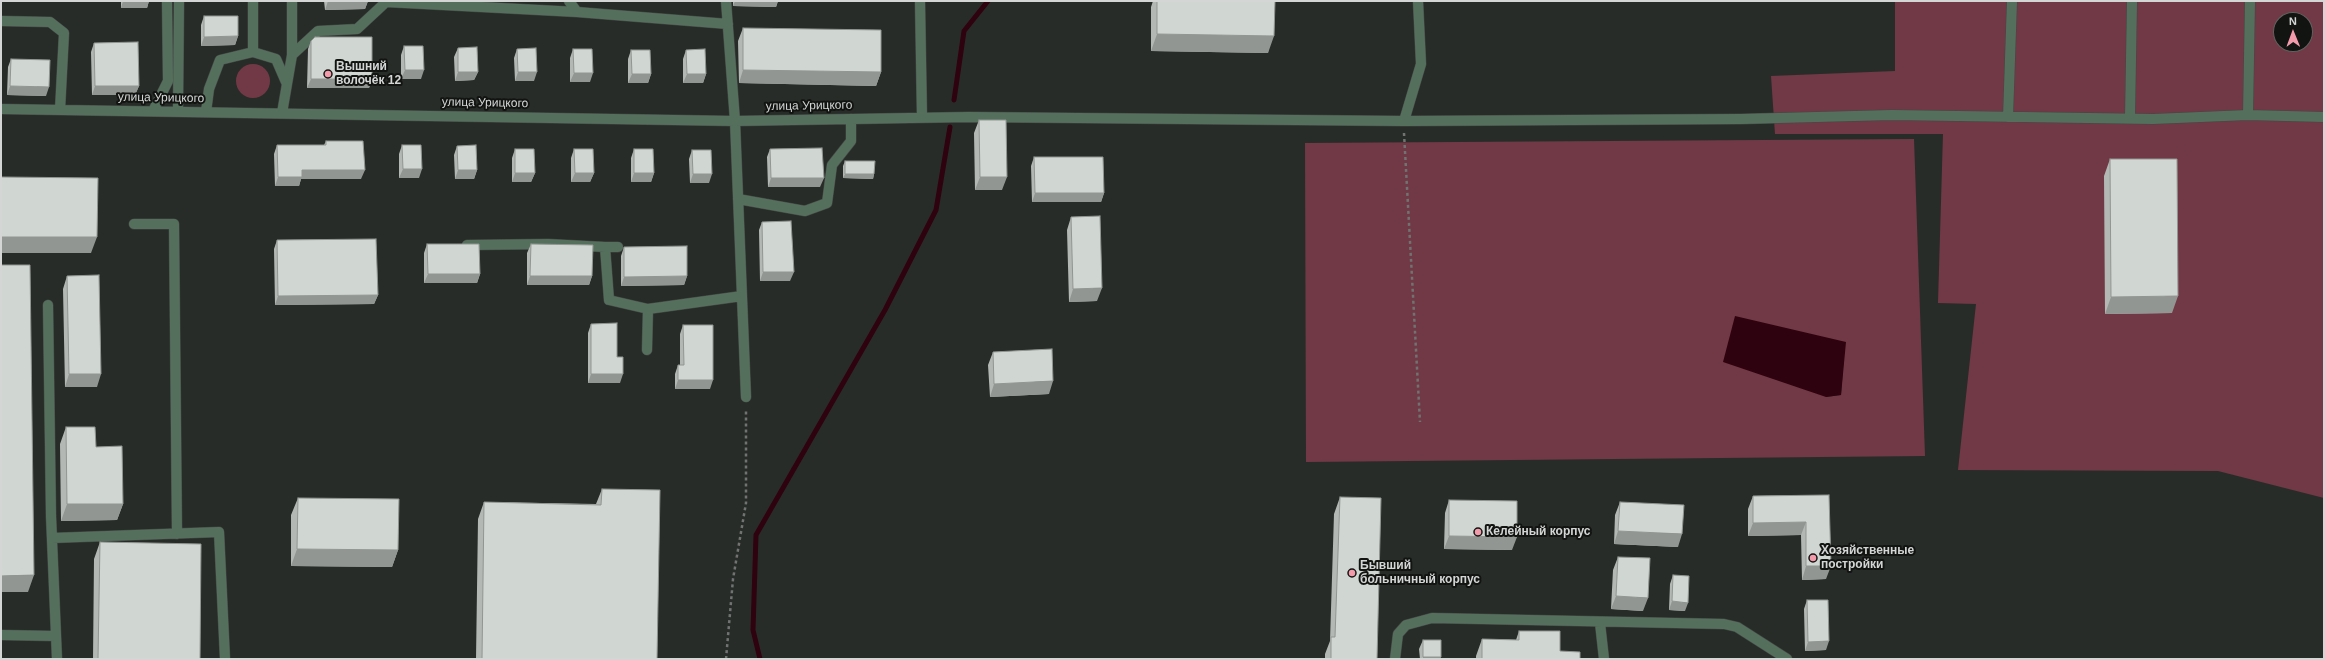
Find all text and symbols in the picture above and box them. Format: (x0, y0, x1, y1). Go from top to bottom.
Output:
north arrow (2273, 12, 2313, 52)
text: N (2289, 15, 2297, 27)
place label: Вышний волочёк 12 (336, 60, 401, 88)
marker: Вышний волочёк 12 (323, 69, 333, 79)
street label: улица Урицкого (118, 90, 204, 106)
street label: улица Урицкого (442, 95, 528, 111)
street label: улица Урицкого (766, 98, 852, 114)
place label: Келейный корпус (1486, 525, 1591, 539)
marker: Келейный корпус (1473, 527, 1483, 537)
place label: Хозяйственные постройки (1821, 544, 1914, 572)
marker: Хозяйственные постройки (1808, 553, 1818, 563)
place label: Бывший больничный корпус (1360, 559, 1480, 587)
marker: Бывший больничный корпус (1347, 568, 1357, 578)

